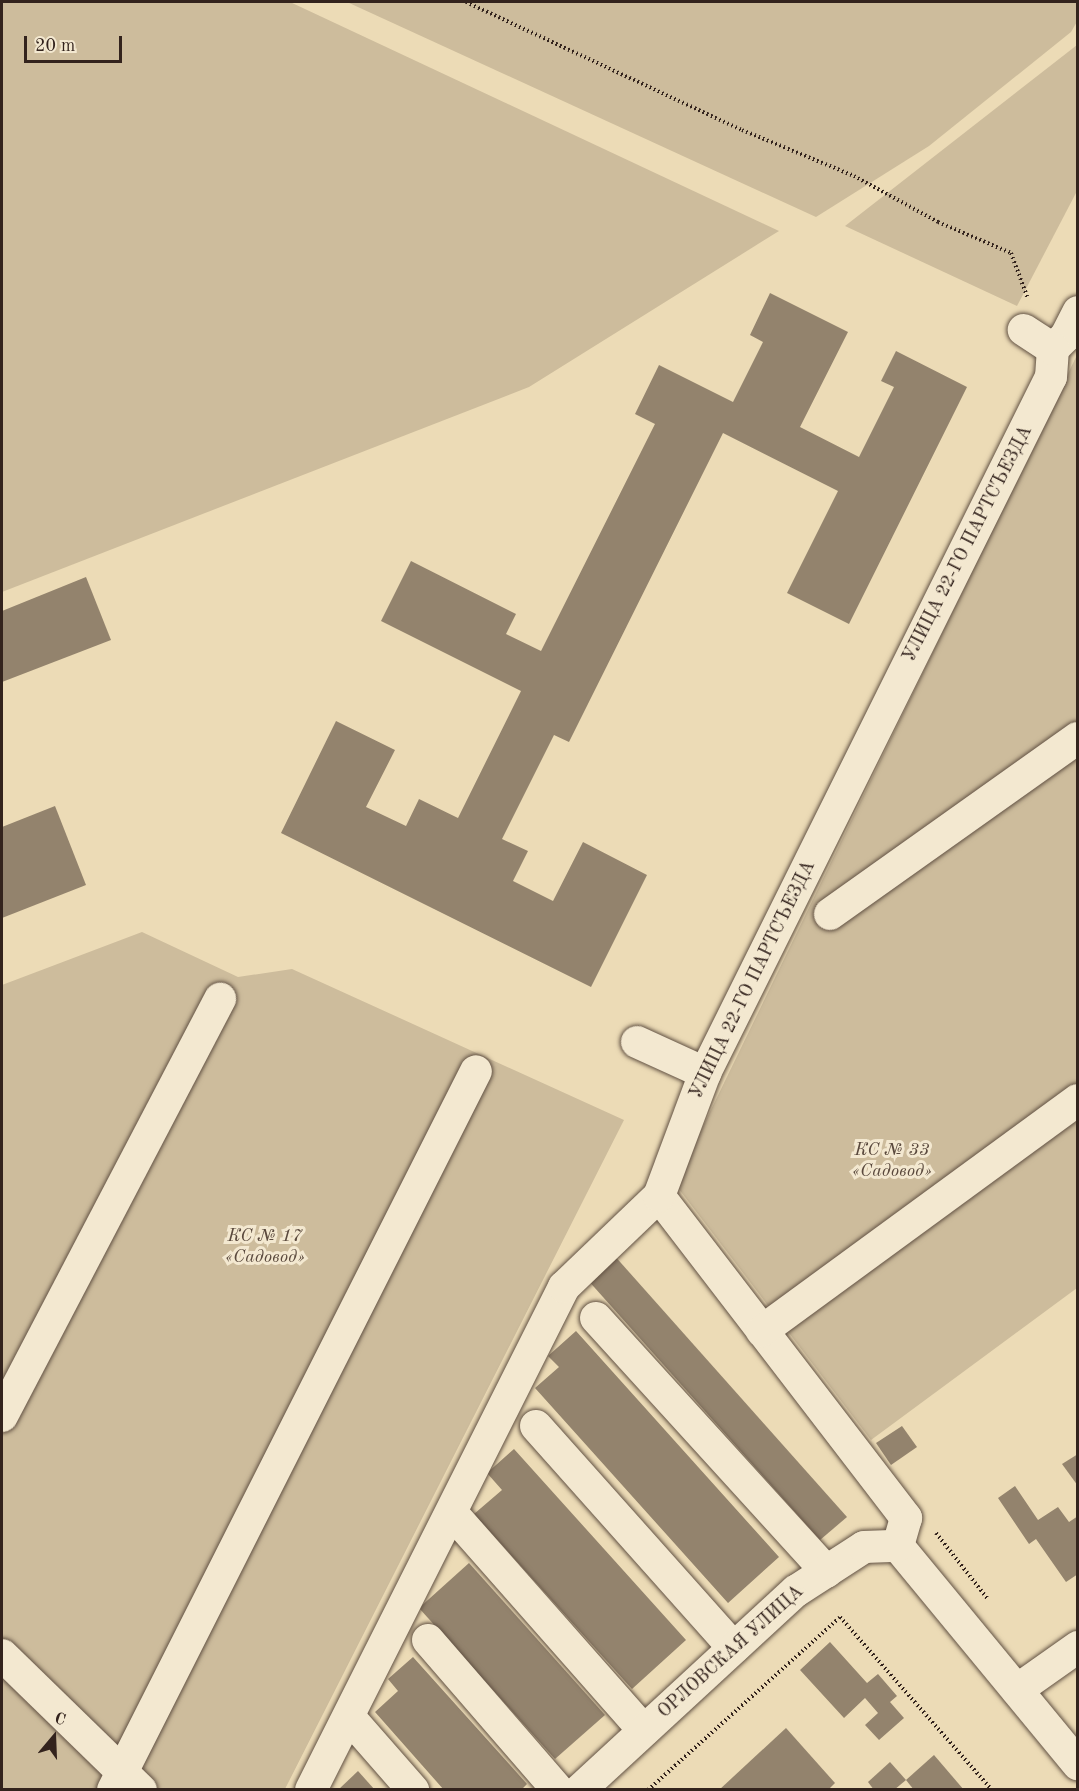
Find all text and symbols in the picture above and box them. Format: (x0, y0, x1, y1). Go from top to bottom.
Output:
scale bar (27, 24, 124, 62)
text: 20 m (35, 37, 75, 55)
street label: УЛИЦА 22-ГО ПАРТСЪЕЗДА (899, 422, 1037, 666)
street label: УЛИЦА 22-ГО ПАРТСЪЕЗДА (686, 857, 820, 1103)
park label: КС № 33 «Садовод» (852, 1140, 932, 1182)
park label: КС № 17 «Садовод» (225, 1226, 305, 1268)
street label: ОРЛОВСКАЯ УЛИЦА (654, 1581, 808, 1723)
north arrow (24, 1707, 84, 1767)
text: С (52, 1711, 67, 1729)

